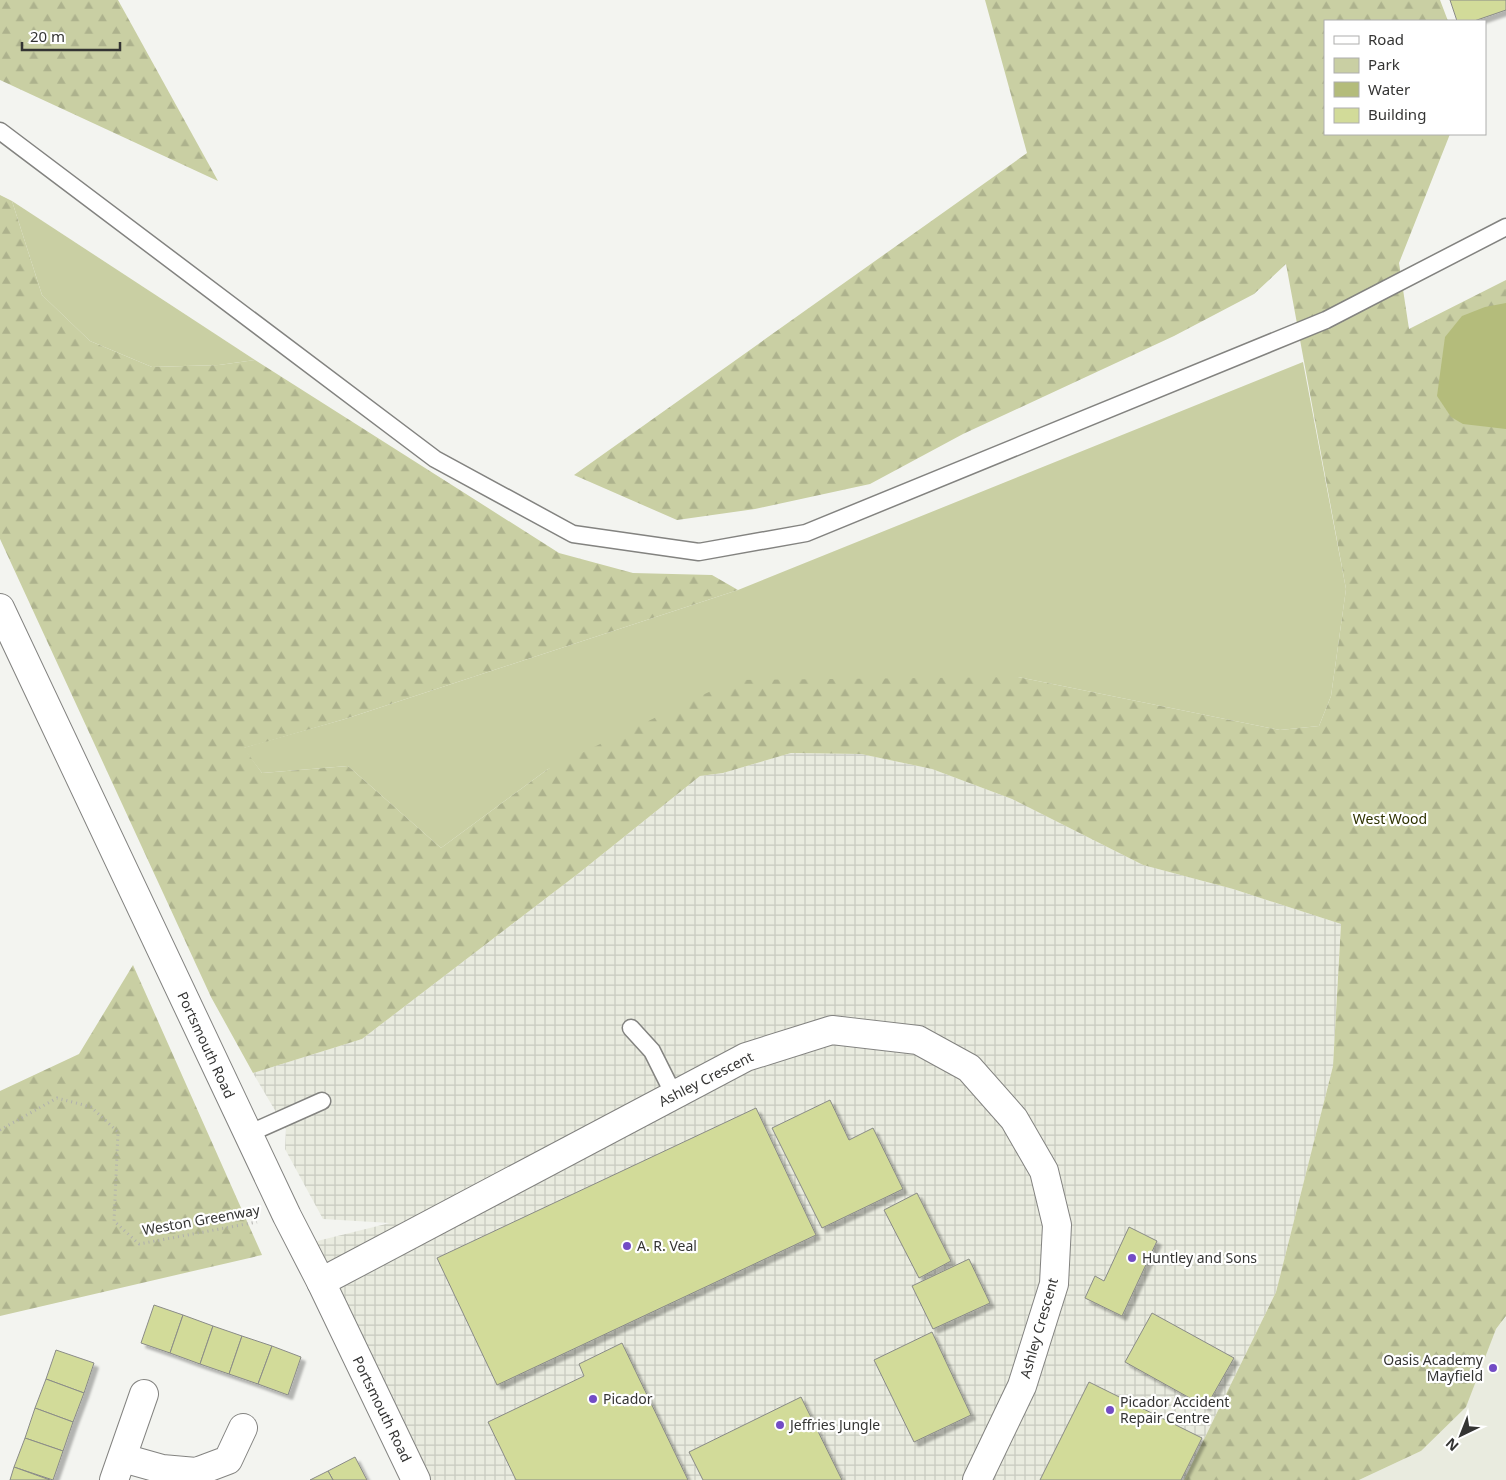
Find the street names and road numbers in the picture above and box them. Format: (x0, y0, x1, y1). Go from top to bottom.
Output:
street label: Portsmouth Road (173, 988, 240, 1101)
street label: Ashley Crescent (655, 1047, 756, 1111)
street label: Weston Greenway (141, 1200, 262, 1239)
street label: Ashley Crescent (1015, 1275, 1062, 1380)
street label: Portsmouth Road (349, 1353, 416, 1465)

